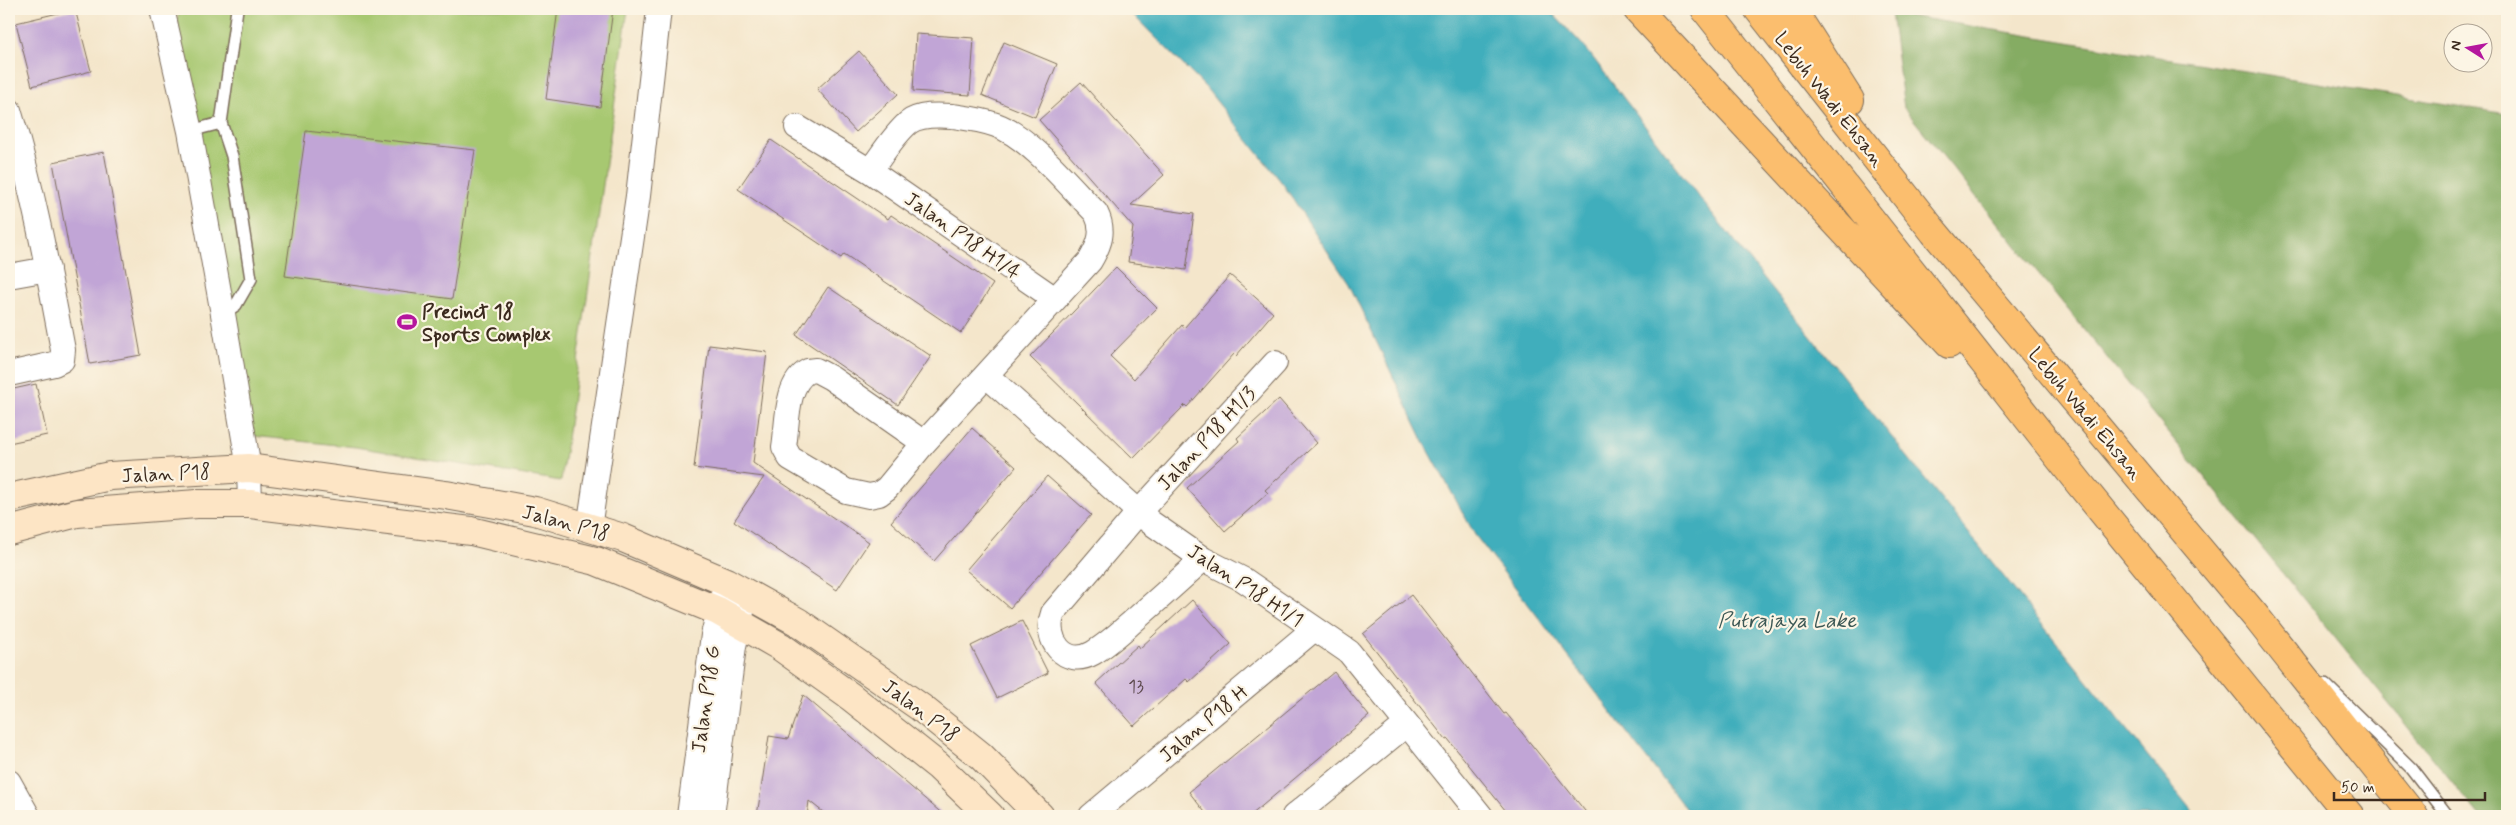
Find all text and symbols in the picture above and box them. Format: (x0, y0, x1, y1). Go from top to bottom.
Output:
north arrow (2444, 22, 2494, 72)
street label: Lebuh Wadi Ehsan (1767, 27, 1890, 173)
text: N (2446, 39, 2466, 52)
street label: Jalan P18 H1/4 (899, 186, 1026, 286)
place label: Precinct 18 Sports Complex (422, 299, 551, 349)
sports icon: Precinct 18 Sports Complex (396, 311, 418, 333)
street label: Lebuh Wadi Ehsan (2022, 342, 2148, 486)
street label: Jalan P18 H1/3 (1152, 381, 1262, 497)
street label: Jalan P18 (121, 459, 211, 490)
street label: Jalan P18 (519, 499, 612, 548)
street label: Jalan P18 H1/1 (1182, 539, 1308, 634)
water label: Putrajaya Lake (1718, 607, 1857, 635)
street label: Jalan P18 G (686, 644, 727, 755)
street label: Jalan P18 (876, 674, 964, 749)
house number: 13 (1128, 675, 1144, 699)
street label: Jalan P18 H (1154, 679, 1254, 769)
scale bar (2334, 770, 2485, 802)
text: 50 m (2341, 778, 2375, 798)

